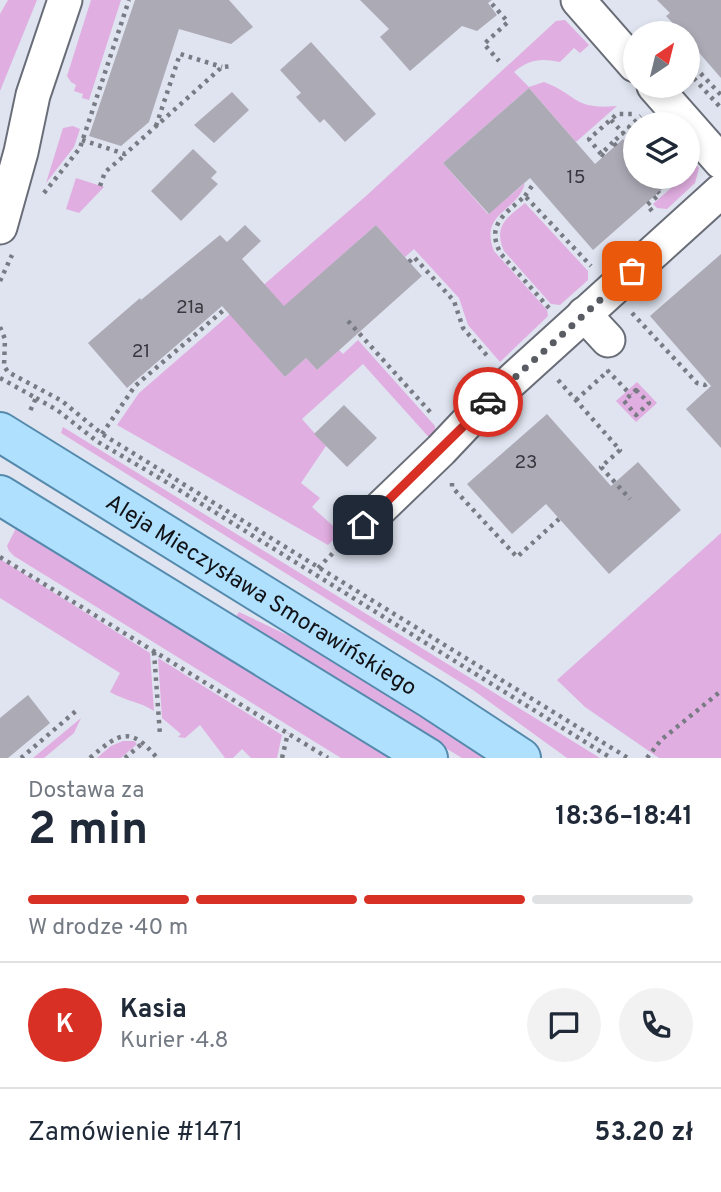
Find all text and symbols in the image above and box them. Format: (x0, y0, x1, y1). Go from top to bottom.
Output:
north arrow (623, 21, 700, 98)
map controls (623, 21, 700, 189)
button: layers (623, 112, 700, 189)
house number: 15 (567, 166, 585, 190)
pin (602, 241, 662, 301)
icon: bag (613, 252, 651, 290)
house number: 21a (176, 296, 204, 320)
house number: 21 (132, 340, 150, 364)
courier (453, 367, 523, 437)
icon: car (469, 383, 507, 421)
house number: 23 (514, 451, 538, 475)
street label: Aleja Mieczysława Smorawińskiego (100, 489, 421, 704)
pin (333, 495, 393, 555)
icon: home (344, 506, 382, 544)
text: Dostawa za (28, 777, 144, 806)
text: 18:36–18:41 (555, 801, 693, 834)
text: 2 min (28, 802, 148, 861)
text: W drodze · 40 m (28, 914, 188, 943)
button: chat (527, 988, 601, 1062)
button: phone (619, 988, 693, 1062)
text: Kasia (120, 994, 187, 1027)
text: K (56, 1009, 74, 1042)
text: Kurier · 4.8 (120, 1027, 229, 1056)
text: Zamówienie #1471 (28, 1117, 243, 1150)
text: 53.20 zł (595, 1117, 693, 1150)

